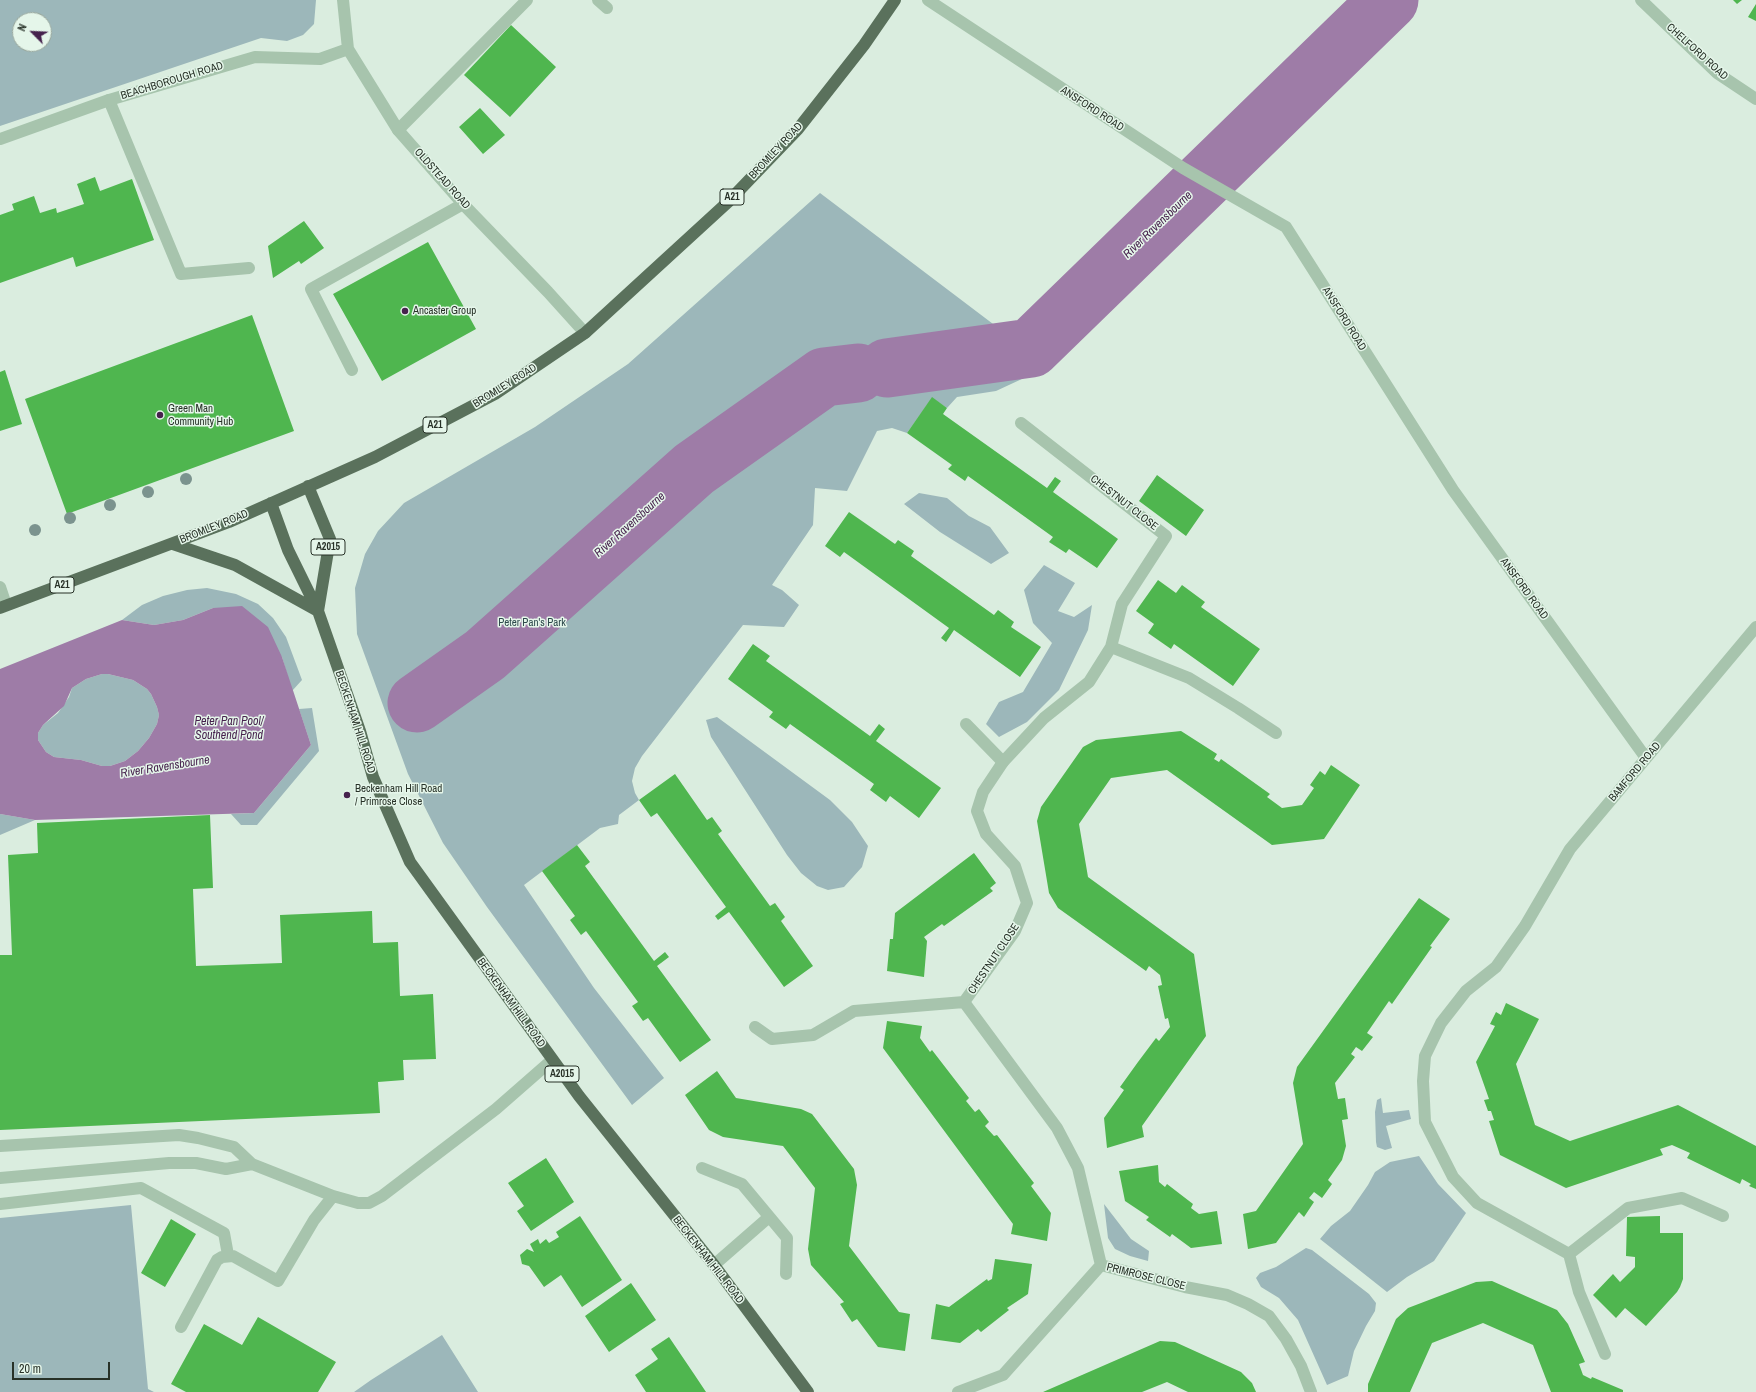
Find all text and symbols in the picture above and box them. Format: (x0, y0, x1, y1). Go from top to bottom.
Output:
north arrow (12, 12, 52, 52)
street label: CHELFORD ROAD (1664, 21, 1730, 83)
text: N (14, 22, 30, 33)
street label: BEACHBOROUGH ROAD (119, 59, 225, 103)
street label: ANSFORD ROAD (1058, 84, 1126, 134)
street label: BROMLEY ROAD (746, 120, 806, 182)
street label: OLDSTEAD ROAD (411, 146, 473, 212)
water label: River Ravensbourne (1121, 188, 1195, 262)
road number: A21 (720, 189, 744, 205)
street label: ANSFORD ROAD (1319, 285, 1369, 353)
place label: Ancaster Group (413, 304, 476, 318)
marker: Ancaster Group (400, 306, 410, 316)
street label: BROMLEY ROAD (471, 361, 539, 411)
place label: Green Man Community Hub (168, 402, 233, 428)
marker: Green Man Community Hub (155, 410, 165, 420)
road number: A21 (423, 417, 447, 433)
street label: CHESTNUT CLOSE (1088, 472, 1160, 534)
water label: River Ravensbourne (592, 489, 668, 561)
street label: BROMLEY ROAD (178, 507, 250, 547)
road number: A2015 (311, 539, 345, 555)
street label: ANSFORD ROAD (1497, 556, 1551, 622)
road number: A21 (50, 577, 74, 593)
park label: Peter Pan's Park (498, 616, 566, 630)
street label: BECKENHAM HILL ROAD (332, 669, 378, 775)
water label: Peter Pan Pool/ Southend Pond (195, 715, 263, 743)
street label: BAMFORD ROAD (1606, 740, 1664, 804)
water label: River Ravensbourne (119, 753, 211, 781)
place label: Beckenham Hill Road / Primrose Close (355, 782, 442, 808)
marker: Beckenham Hill Road / Primrose Close (342, 790, 352, 800)
street label: CHESTNUT CLOSE (966, 921, 1022, 997)
street label: BECKENHAM HILL ROAD (474, 956, 548, 1050)
road number: A2015 (545, 1066, 579, 1082)
street label: BECKENHAM HILL ROAD (670, 1214, 746, 1306)
street label: PRIMROSE CLOSE (1105, 1261, 1187, 1293)
scale bar (14, 1354, 112, 1380)
text: 20 m (19, 1361, 41, 1377)

